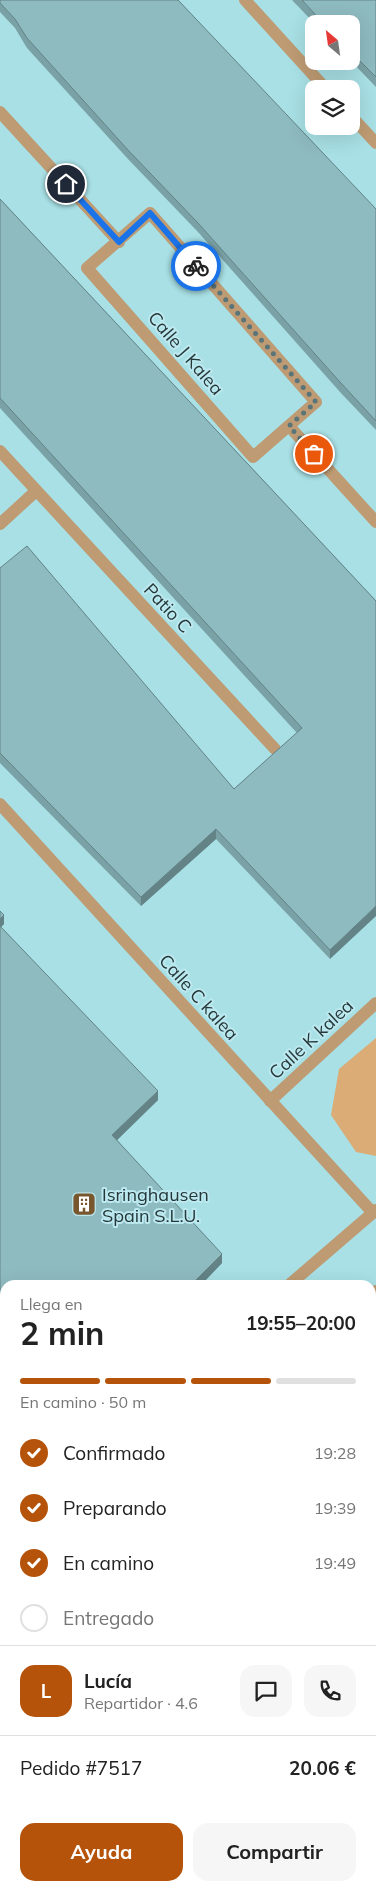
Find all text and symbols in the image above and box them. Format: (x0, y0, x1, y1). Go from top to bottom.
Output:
north arrow (305, 15, 360, 70)
map controls (305, 15, 360, 135)
button: layers (305, 80, 360, 135)
pin (45, 163, 87, 205)
icon: home (52, 170, 80, 198)
courier (171, 241, 221, 291)
icon: bike (182, 252, 210, 280)
street label: Calle J Kalea (143, 306, 229, 400)
pin (293, 433, 335, 475)
icon: bag (300, 440, 328, 468)
street label: Patio C (139, 578, 197, 638)
street label: Calle C kalea (154, 949, 244, 1045)
street label: Calle K kalea (264, 994, 358, 1084)
place label: Isringhausen Spain S.L.U. (102, 1183, 209, 1227)
building icon: Isringhausen Spain S.L.U. (71, 1191, 97, 1217)
text: Llega en (20, 1294, 83, 1314)
text: 19:55–20:00 (246, 1311, 356, 1335)
text: 2 min (20, 1313, 104, 1353)
text: En camino · 50 m (20, 1392, 146, 1412)
icon: check (20, 1439, 48, 1467)
text: Confirmado (63, 1441, 165, 1465)
text: 19:28 (314, 1443, 356, 1463)
icon: check (20, 1494, 48, 1522)
text: Preparando (63, 1496, 167, 1520)
text: 19:39 (314, 1498, 356, 1518)
icon: check (20, 1549, 48, 1577)
text: En camino (63, 1551, 154, 1575)
text: 19:49 (314, 1553, 356, 1573)
text: Entregado (63, 1606, 154, 1630)
button: chat (240, 1665, 292, 1717)
button: phone (304, 1665, 356, 1717)
text: Lucía (84, 1669, 132, 1693)
text: L (41, 1679, 51, 1703)
text: Repartidor · 4.6 (84, 1693, 198, 1713)
text: Pedido #7517 (20, 1756, 142, 1780)
text: 20.06 € (289, 1756, 356, 1780)
button: Ayuda (20, 1823, 183, 1881)
button: Compartir (193, 1823, 356, 1881)

